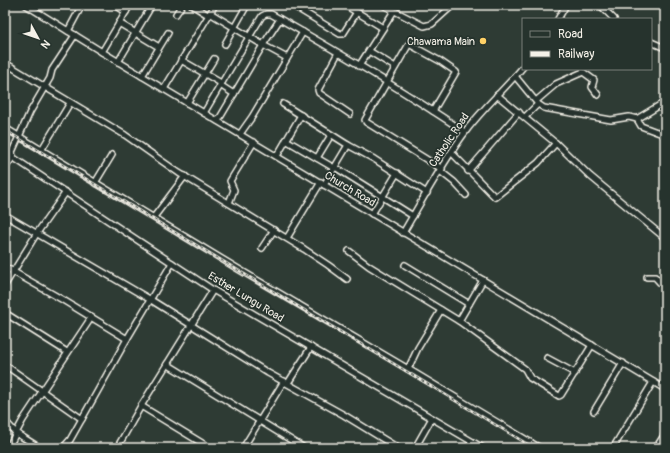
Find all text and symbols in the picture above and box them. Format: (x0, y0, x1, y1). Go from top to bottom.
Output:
north arrow (18, 18, 58, 58)
legend (522, 18, 652, 70)
text: Road (558, 27, 583, 42)
place label: Chawama Main (407, 35, 475, 48)
marker: Chawama Main (478, 36, 488, 46)
text: N (38, 37, 53, 52)
text: Railway (558, 47, 594, 62)
street label: Catholic Road (426, 110, 472, 170)
street label: Church Road (322, 169, 378, 209)
street label: Esther Lungu Road (206, 269, 286, 325)

